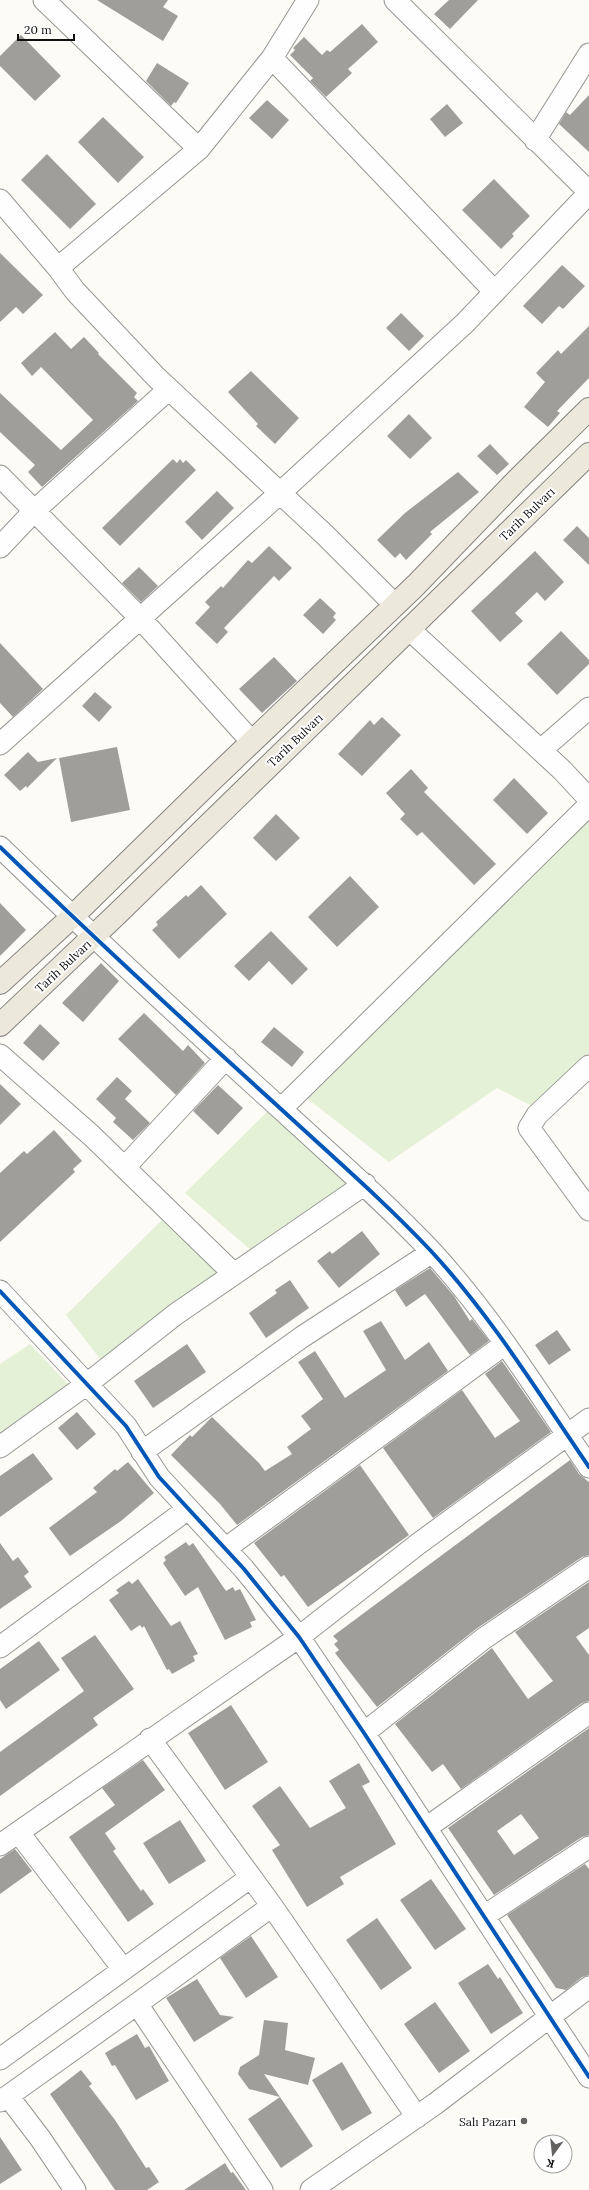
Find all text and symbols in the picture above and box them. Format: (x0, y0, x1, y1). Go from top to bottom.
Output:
scale bar (18, 16, 74, 42)
text: 20 m (24, 22, 52, 37)
street label: Tarih Bulvarı (496, 484, 558, 544)
street label: Tarih Bulvarı (264, 710, 326, 770)
street label: Tarih Bulvarı (32, 936, 94, 996)
place label: Salı Pazarı (459, 2114, 516, 2129)
marker: Salı Pazarı (519, 2116, 529, 2126)
north arrow (533, 2134, 573, 2174)
text: K (545, 2156, 556, 2171)

